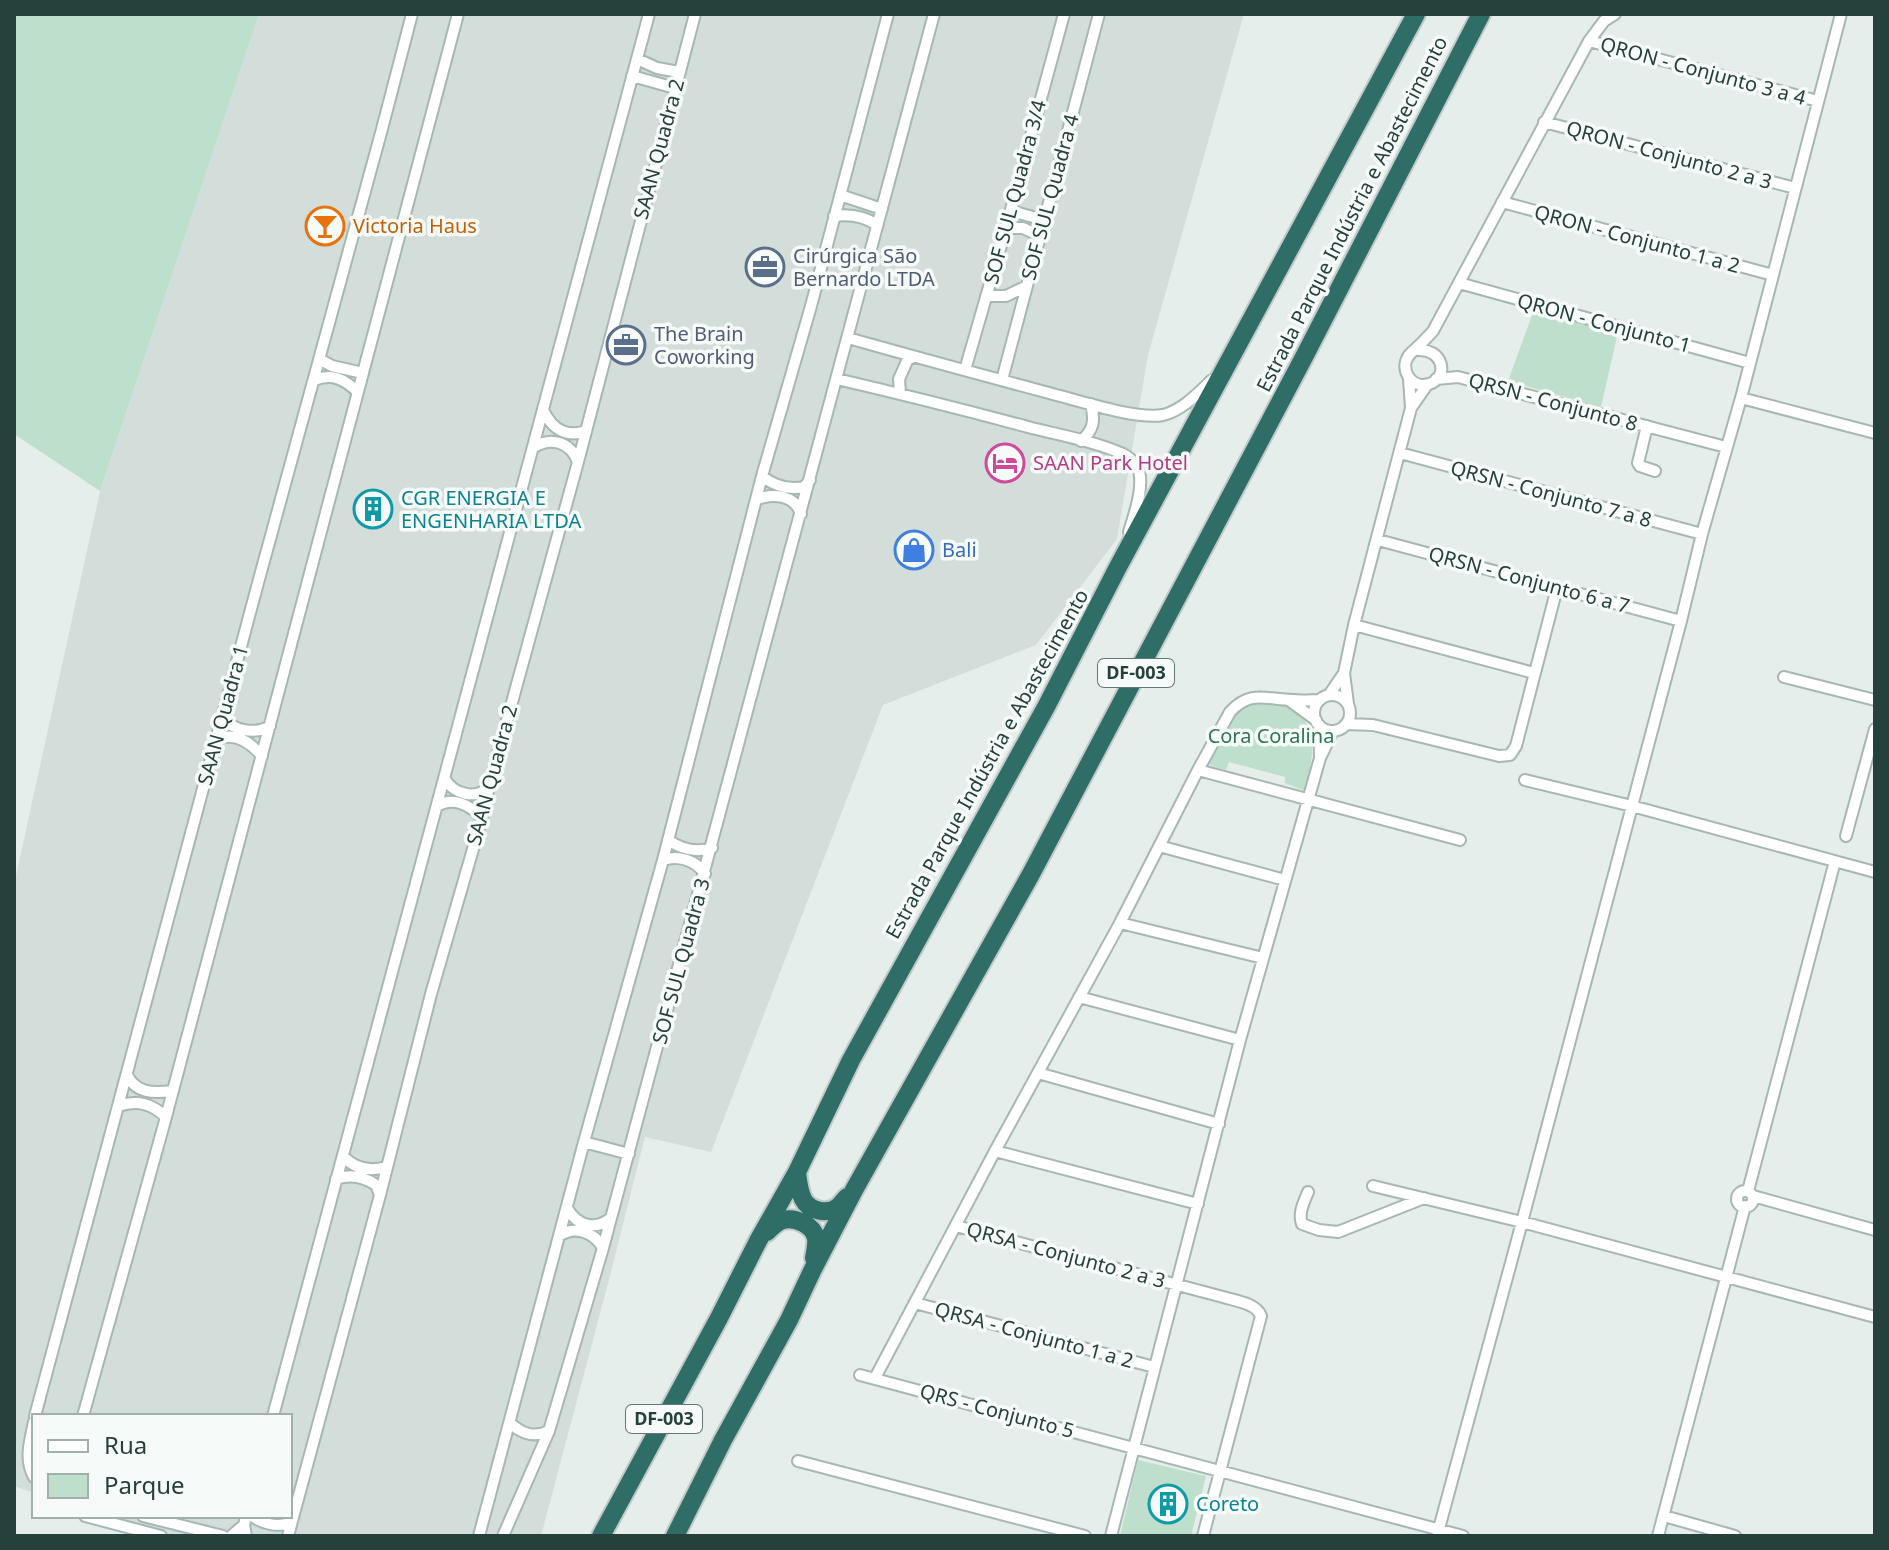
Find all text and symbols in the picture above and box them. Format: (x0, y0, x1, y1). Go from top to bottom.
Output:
street label: QRON - Conjunto 3 a 4 (1597, 30, 1809, 111)
street label: Estrada Parque Indústria e Abastecimento (1250, 31, 1453, 396)
street label: SAAN Quadra 2 (627, 76, 690, 222)
street label: SOF SUL Quadra 3/4 (977, 96, 1052, 287)
street label: SOF SUL Quadra 4 (1014, 110, 1085, 283)
street label: QRON - Conjunto 2 a 3 (1563, 114, 1775, 195)
street label: QRON - Conjunto 1 a 2 (1531, 198, 1743, 279)
bar icon: Victoria Haus (304, 205, 346, 247)
place label: Victoria Haus (353, 212, 477, 239)
place label: Cirúrgica São Bernardo LTDA (793, 242, 935, 292)
office icon: Cirúrgica São Bernardo LTDA (744, 246, 786, 288)
street label: QRON - Conjunto 1 (1514, 286, 1694, 359)
place label: The Brain Coworking (654, 320, 755, 370)
office icon: The Brain Coworking (605, 324, 647, 366)
street label: QRSN - Conjunto 8 (1466, 366, 1641, 437)
hotel icon: SAAN Park Hotel (984, 442, 1026, 484)
place label: SAAN Park Hotel (1033, 449, 1188, 476)
street label: QRSN - Conjunto 7 a 8 (1448, 454, 1655, 533)
place label: CGR ENERGIA E ENGENHARIA LTDA (401, 484, 581, 534)
building icon: CGR ENERGIA E ENGENHARIA LTDA (352, 488, 394, 530)
shop icon: Bali (893, 529, 935, 571)
place label: Bali (942, 536, 977, 563)
street label: QRSN - Conjunto 6 a 7 (1426, 540, 1633, 619)
street label: Estrada Parque Indústria e Abastecimento (879, 584, 1094, 943)
street label: SAAN Quadra 1 (191, 642, 254, 788)
road number: DF-003 (1098, 659, 1174, 687)
street label: SAAN Quadra 2 (460, 702, 523, 848)
park label: Cora Coralina (1208, 722, 1334, 749)
street label: SOF SUL Quadra 3 (645, 875, 716, 1047)
street label: QRSA - Conjunto 2 a 3 (964, 1215, 1168, 1294)
street label: QRSA - Conjunto 1 a 2 (932, 1295, 1136, 1374)
street label: QRS - Conjunto 5 (917, 1377, 1077, 1444)
road number: DF-003 (626, 1405, 702, 1433)
legend (32, 1414, 292, 1518)
text: Rua (104, 1428, 147, 1461)
text: Parque (104, 1468, 185, 1501)
building icon: Coreto (1147, 1483, 1189, 1525)
place label: Coreto (1196, 1490, 1259, 1517)

